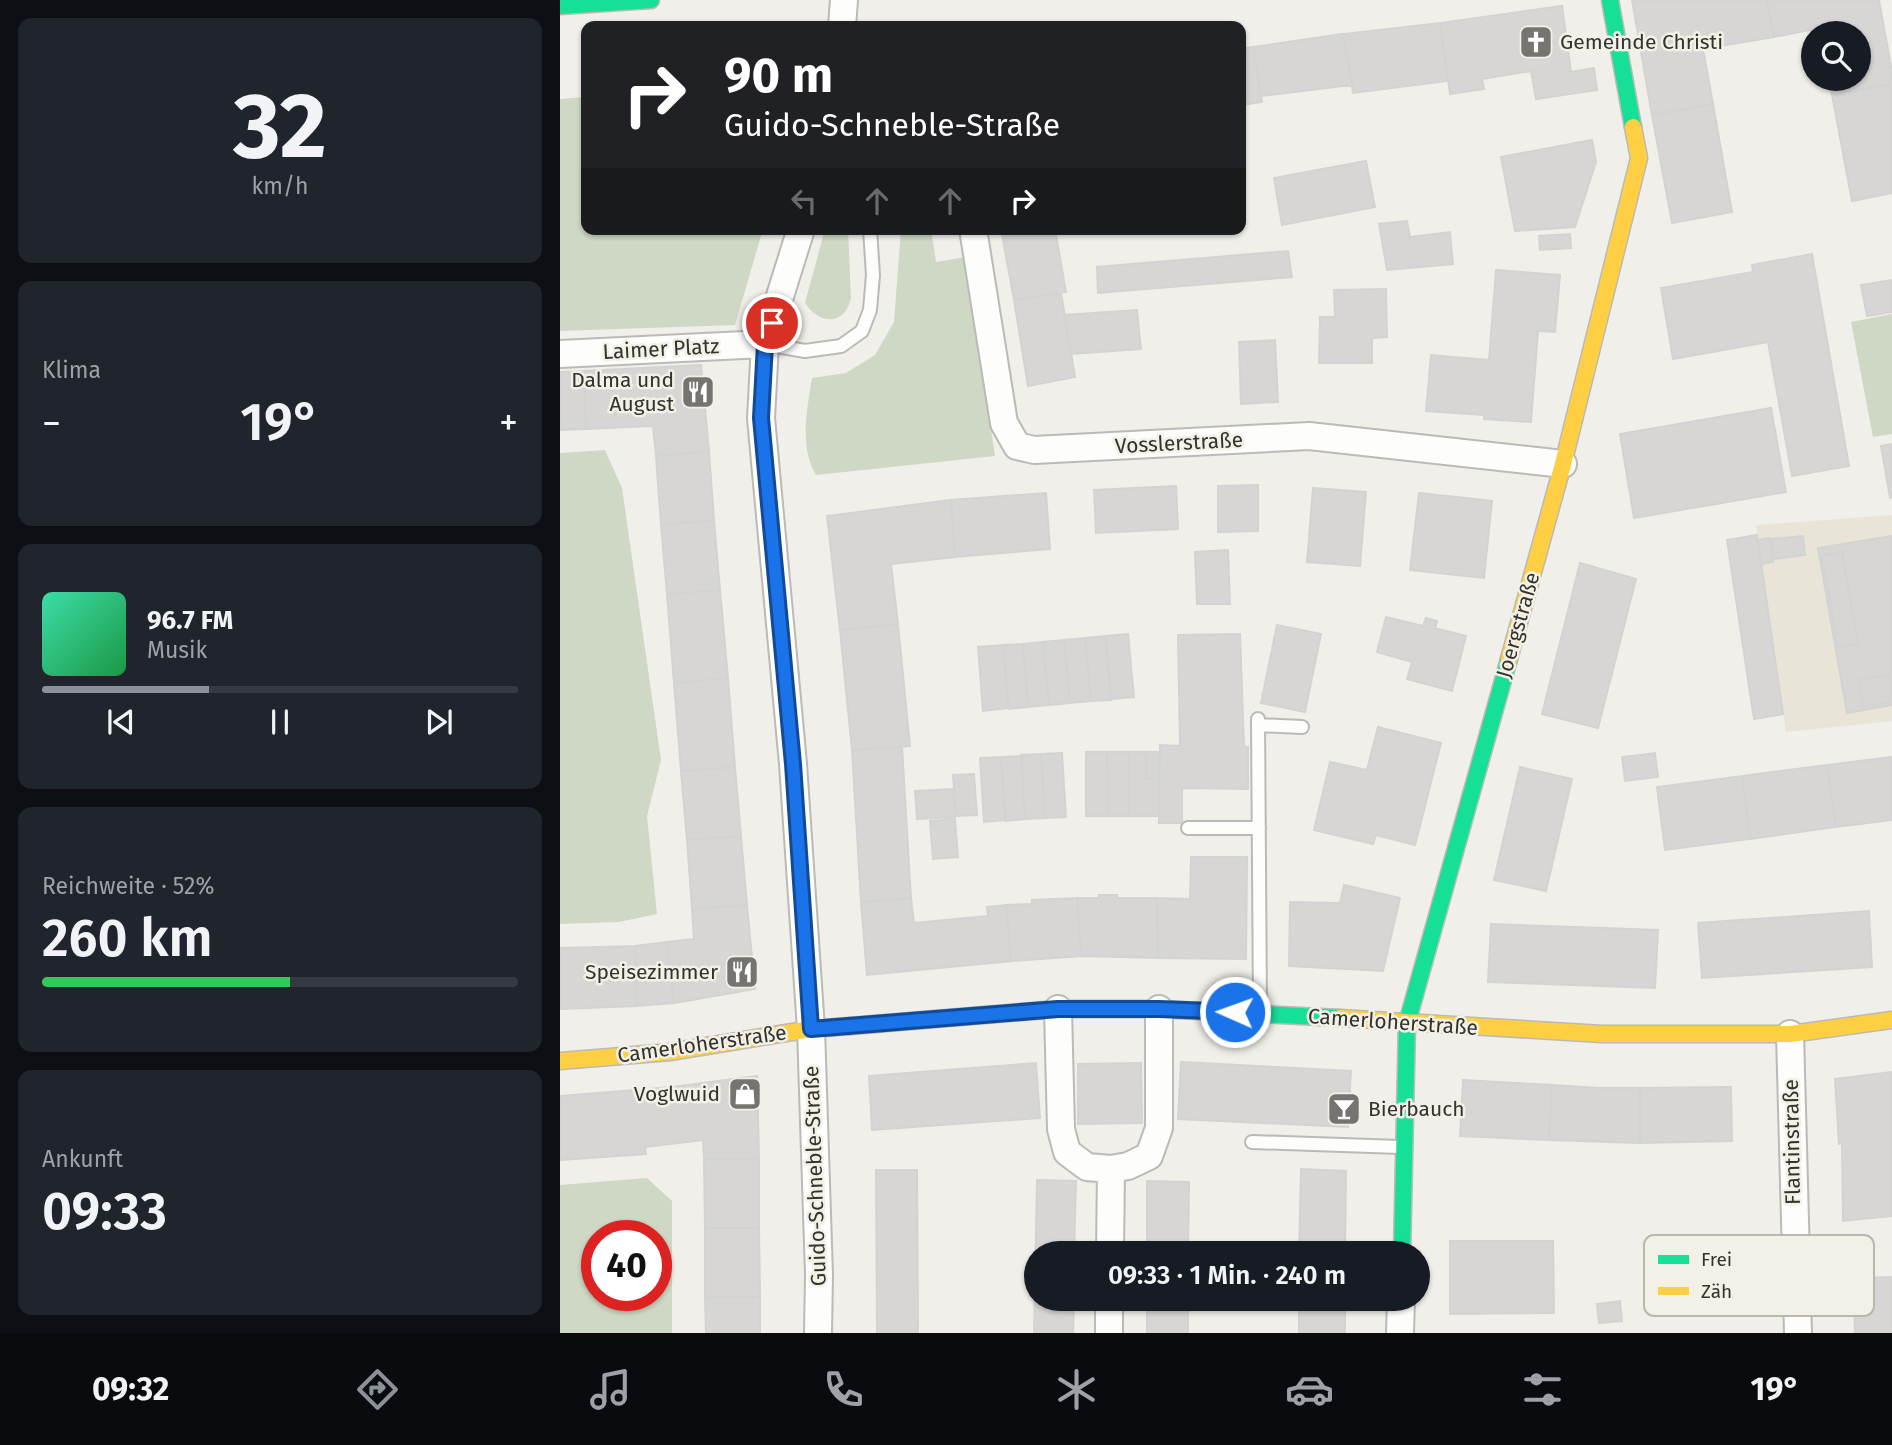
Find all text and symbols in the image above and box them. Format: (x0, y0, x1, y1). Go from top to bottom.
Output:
map controls (1801, 21, 1871, 91)
button: search (1801, 21, 1871, 91)
church icon: Gemeinde Christi (1517, 23, 1555, 61)
place label: Gemeinde Christi (1560, 29, 1723, 55)
text: 90 m (724, 46, 833, 105)
icon: right (609, 49, 700, 140)
text: 32 (233, 72, 327, 181)
text: Guido-Schneble-Straße (724, 106, 1060, 144)
text: km/h (252, 172, 308, 200)
icon: left (785, 182, 823, 220)
icon: ahead (858, 182, 896, 220)
icon: ahead (931, 182, 969, 220)
icon: right (1004, 182, 1042, 220)
pin (742, 293, 802, 353)
icon: arrive (753, 304, 791, 342)
street label: Laimer Platz (602, 333, 720, 365)
text: Klima (42, 356, 101, 384)
place label: Dalma und August (571, 367, 674, 417)
restaurant icon: Dalma und August (679, 373, 717, 411)
text: 19° (240, 391, 320, 454)
text: − (42, 400, 61, 446)
text: + (499, 400, 518, 446)
street label: Vosslerstraße (1114, 427, 1244, 459)
street label: Joergstraße (1491, 569, 1545, 681)
text: 96.7 FM (147, 605, 233, 636)
text: Musik (147, 636, 207, 664)
icon: previous (102, 703, 140, 741)
icon: pause (261, 703, 299, 741)
icon: next (420, 703, 458, 741)
text: Reichweite · 52% (42, 872, 214, 900)
text: 260 km (42, 907, 213, 970)
restaurant icon: Speisezimmer (723, 953, 761, 991)
place label: Speisezimmer (585, 959, 718, 985)
position arrow (1198, 975, 1272, 1049)
street label: Camerloherstraße (1307, 1003, 1479, 1041)
street label: Camerloherstraße (616, 1019, 788, 1069)
street label: Guido-Schneble-Straße (798, 1065, 832, 1287)
shop icon: Voglwuid (726, 1075, 764, 1113)
street label: Flantinstraße (1778, 1079, 1806, 1205)
place label: Voglwuid (634, 1081, 720, 1107)
bar icon: Bierbauch (1325, 1090, 1363, 1128)
place label: Bierbauch (1368, 1096, 1465, 1122)
text: Ankunft (42, 1145, 123, 1173)
text: 09:33 (42, 1180, 167, 1243)
speed limit sign: 40 (581, 1220, 672, 1311)
legend (1644, 1235, 1874, 1316)
text: Frei (1701, 1248, 1732, 1271)
text: 09:33 · 1 Min. · 240 m (1108, 1260, 1346, 1291)
text: Zäh (1701, 1280, 1732, 1303)
icon: directions (353, 1365, 402, 1414)
icon: music (586, 1365, 635, 1414)
icon: phone (819, 1365, 868, 1414)
icon: climate (1052, 1365, 1101, 1414)
icon: car (1285, 1365, 1334, 1414)
icon: filters (1518, 1365, 1567, 1414)
text: 09:32 (92, 1370, 169, 1408)
text: 19° (1751, 1370, 1800, 1408)

